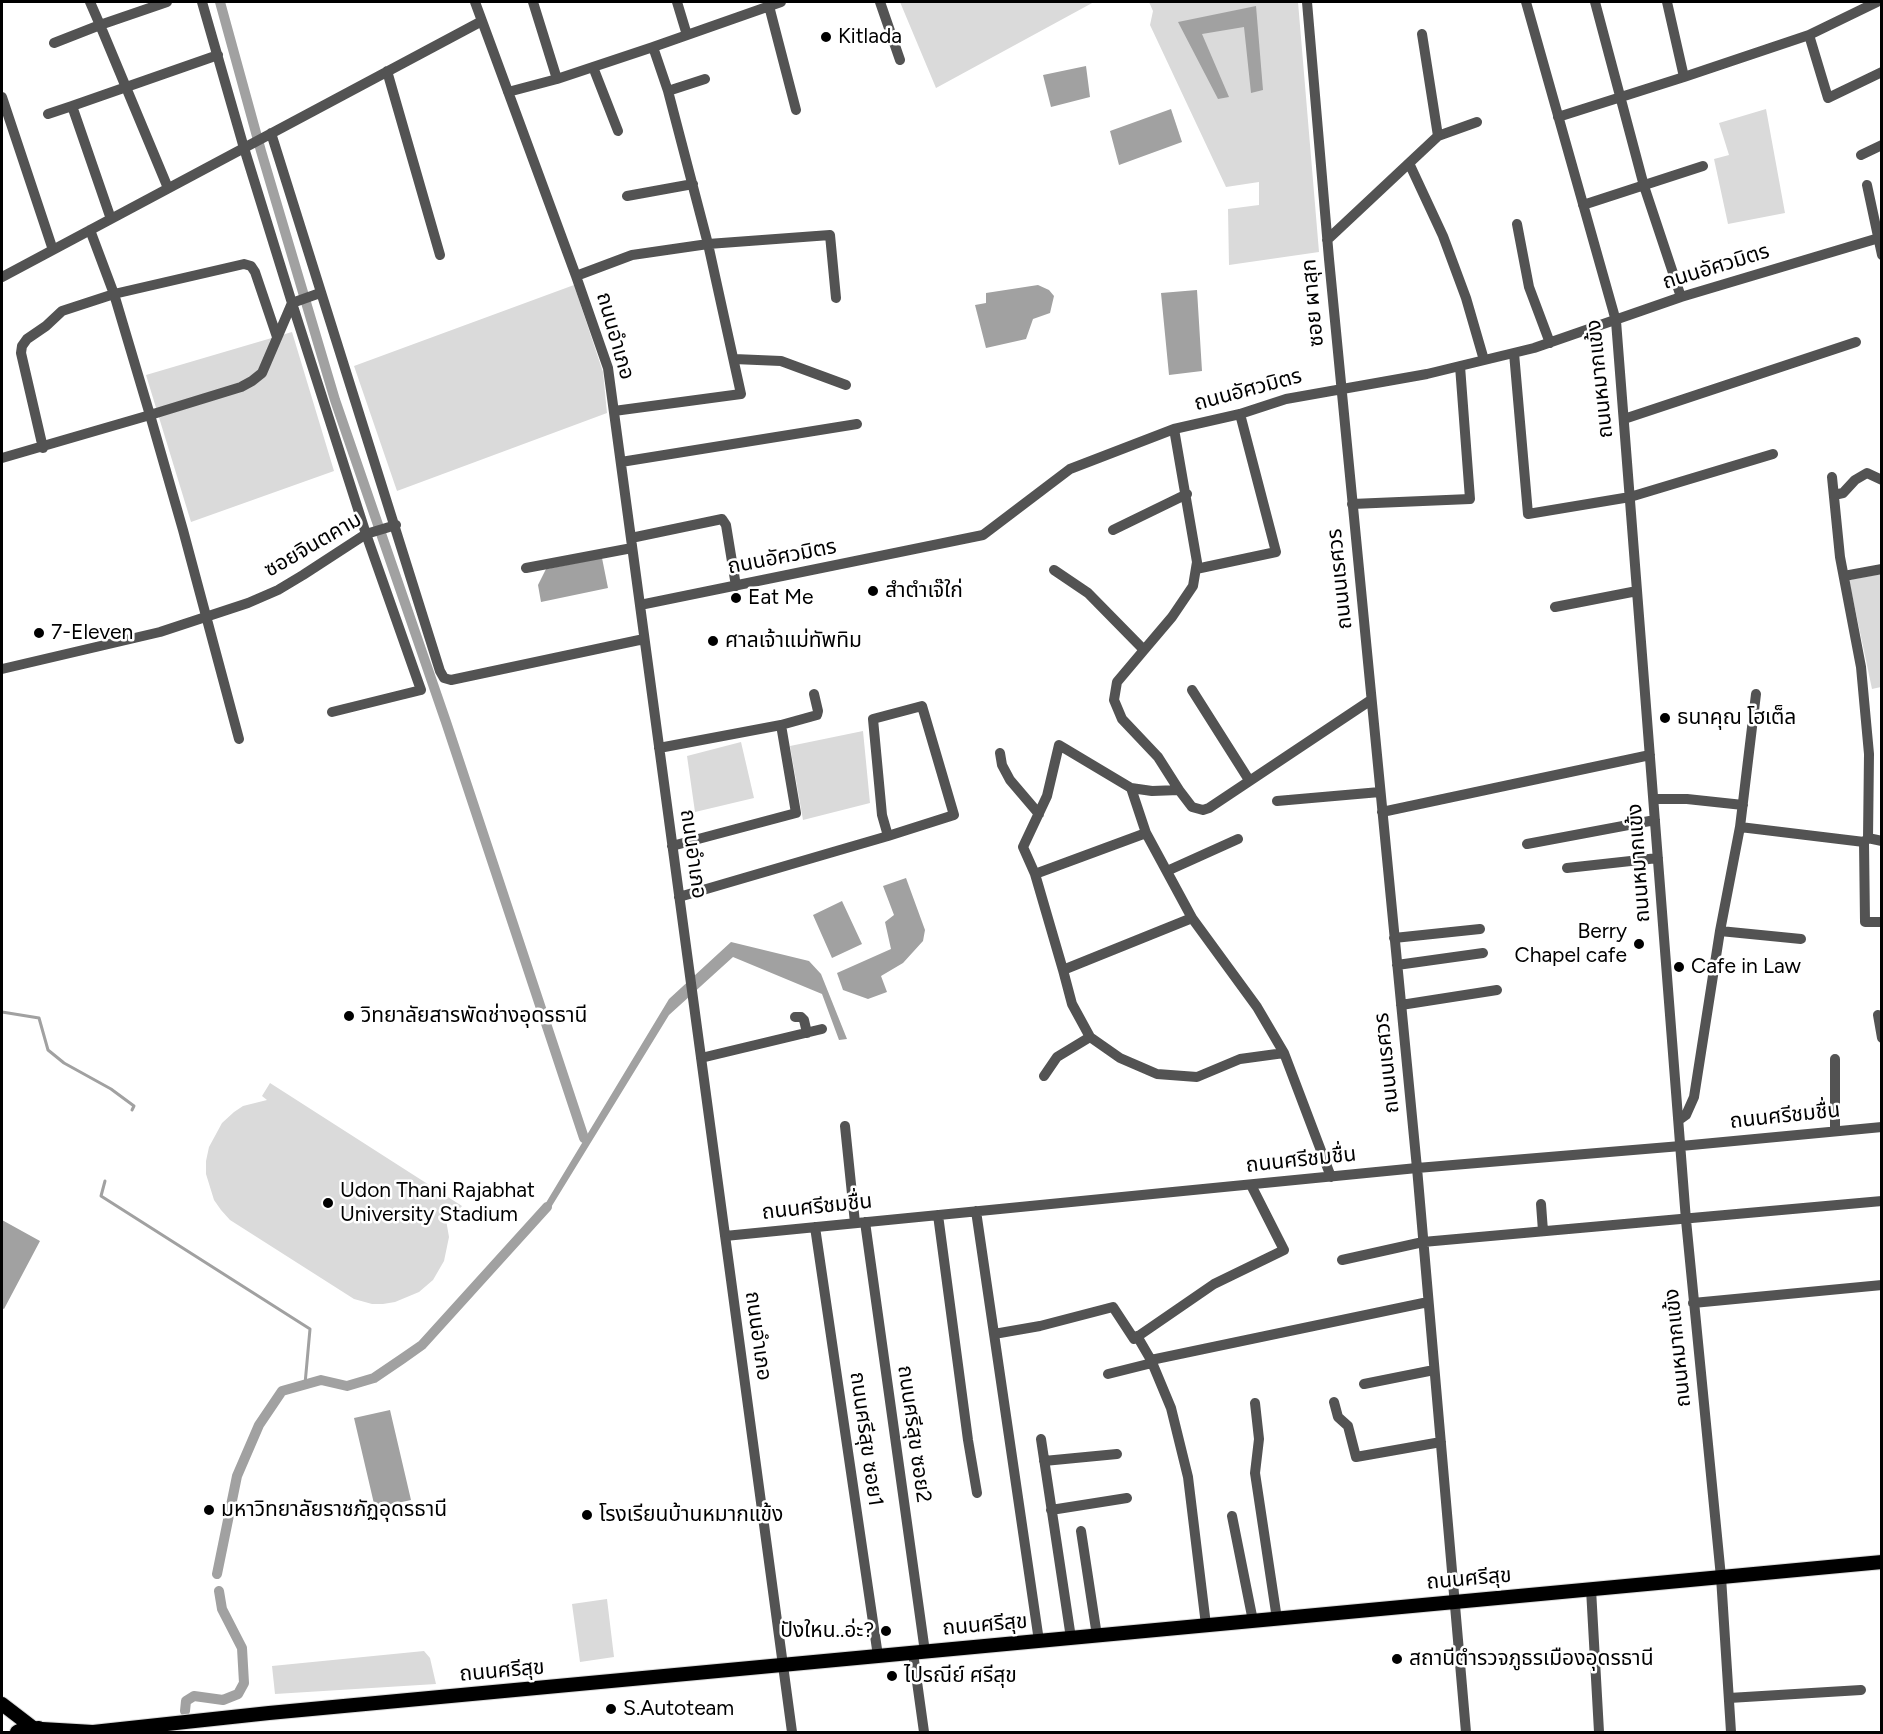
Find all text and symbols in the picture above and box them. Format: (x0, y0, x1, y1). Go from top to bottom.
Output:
place label: Kitlada (838, 24, 902, 50)
marker: Kitlada (819, 30, 833, 44)
street label: ถนนอัศวมิตร (1659, 239, 1773, 295)
street label: ซอย ผาสุก (1297, 258, 1329, 348)
street label: ถนนอำเภอ (591, 289, 639, 383)
street label: ถนนหมากแข้ง (1581, 318, 1619, 440)
street label: ถนนอัศวมิตร (1191, 364, 1305, 416)
street label: ซอยจินตคาม (260, 507, 366, 583)
street label: ถนนนเรศวร (1322, 527, 1358, 631)
street label: ถนนอัศวมิตร (725, 534, 839, 580)
place label: สำตำเจ๊ใก่ (885, 578, 963, 604)
marker: สำตำเจ๊ใก่ (866, 584, 880, 598)
place label: Eat Me (748, 585, 813, 611)
marker: Eat Me (729, 591, 743, 605)
place label: 7-Eleven (51, 620, 133, 646)
marker: 7-Eleven (32, 626, 46, 640)
place label: ศาลเจ้าแม่ทัพทิม (725, 628, 862, 654)
marker: ศาลเจ้าแม่ทัพทิม (706, 634, 720, 648)
place label: ธนาคุณ โฮเต็ล (1677, 705, 1796, 731)
marker: ธนาคุณ โฮเต็ล (1658, 711, 1672, 725)
street label: ถนนหมากแข้ง (1622, 803, 1656, 923)
street label: ถนนอำเภอ (674, 808, 712, 900)
place label: Berry Chapel cafe (1515, 919, 1627, 969)
marker: Berry Chapel cafe (1632, 937, 1646, 951)
place label: Cafe in Law (1691, 954, 1801, 980)
marker: Cafe in Law (1672, 960, 1686, 974)
place label: วิทยาลัยสารพัดช่างอุดรธานี (361, 1003, 587, 1029)
marker: วิทยาลัยสารพัดช่างอุดรธานี (342, 1009, 356, 1023)
street label: ถนนนเรศวร (1369, 1011, 1405, 1115)
street label: ถนนศรีชมชื่น (1729, 1098, 1841, 1134)
street label: ถนนศรีชมชื่น (1245, 1142, 1357, 1178)
place label: Udon Thani Rajabhat University Stadium (340, 1178, 535, 1228)
street label: ถนนศรีชมชื่น (761, 1189, 873, 1225)
marker: Udon Thani Rajabhat University Stadium (321, 1196, 335, 1210)
street label: ถนนหมากแข้ง (1659, 1287, 1697, 1409)
street label: ถนนอำเภอ (739, 1290, 777, 1382)
street label: ถนนศรีสุข ซอย2 (892, 1364, 936, 1504)
street label: ถนนศรีสุข ซอย1 (844, 1370, 888, 1508)
place label: มหาวิทยาลัยราชภัฏอุดรธานี (221, 1497, 447, 1523)
place label: โรงเรียนบ้านหมากแข้ง (599, 1502, 783, 1528)
marker: มหาวิทยาลัยราชภัฏอุดรธานี (202, 1503, 216, 1517)
marker: โรงเรียนบ้านหมากแข้ง (580, 1508, 594, 1522)
street label: ถนนศรีสุข (1425, 1563, 1513, 1595)
street label: ถนนศรีสุข (941, 1609, 1029, 1641)
place label: ปังใหน..อ่ะ? (780, 1618, 874, 1644)
marker: ปังใหน..อ่ะ? (879, 1624, 893, 1638)
place label: สถานีตำรวจภูธรเมืองอุดรธานี (1409, 1646, 1654, 1672)
marker: สถานีตำรวจภูธรเมืองอุดรธานี (1390, 1652, 1404, 1666)
street label: ถนนศรีสุข (458, 1655, 546, 1687)
place label: ไปรณีย์ ศรีสุข (904, 1663, 1017, 1689)
marker: ไปรณีย์ ศรีสุข (885, 1669, 899, 1683)
place label: S.Autoteam (623, 1696, 734, 1722)
marker: S.Autoteam (604, 1702, 618, 1716)

